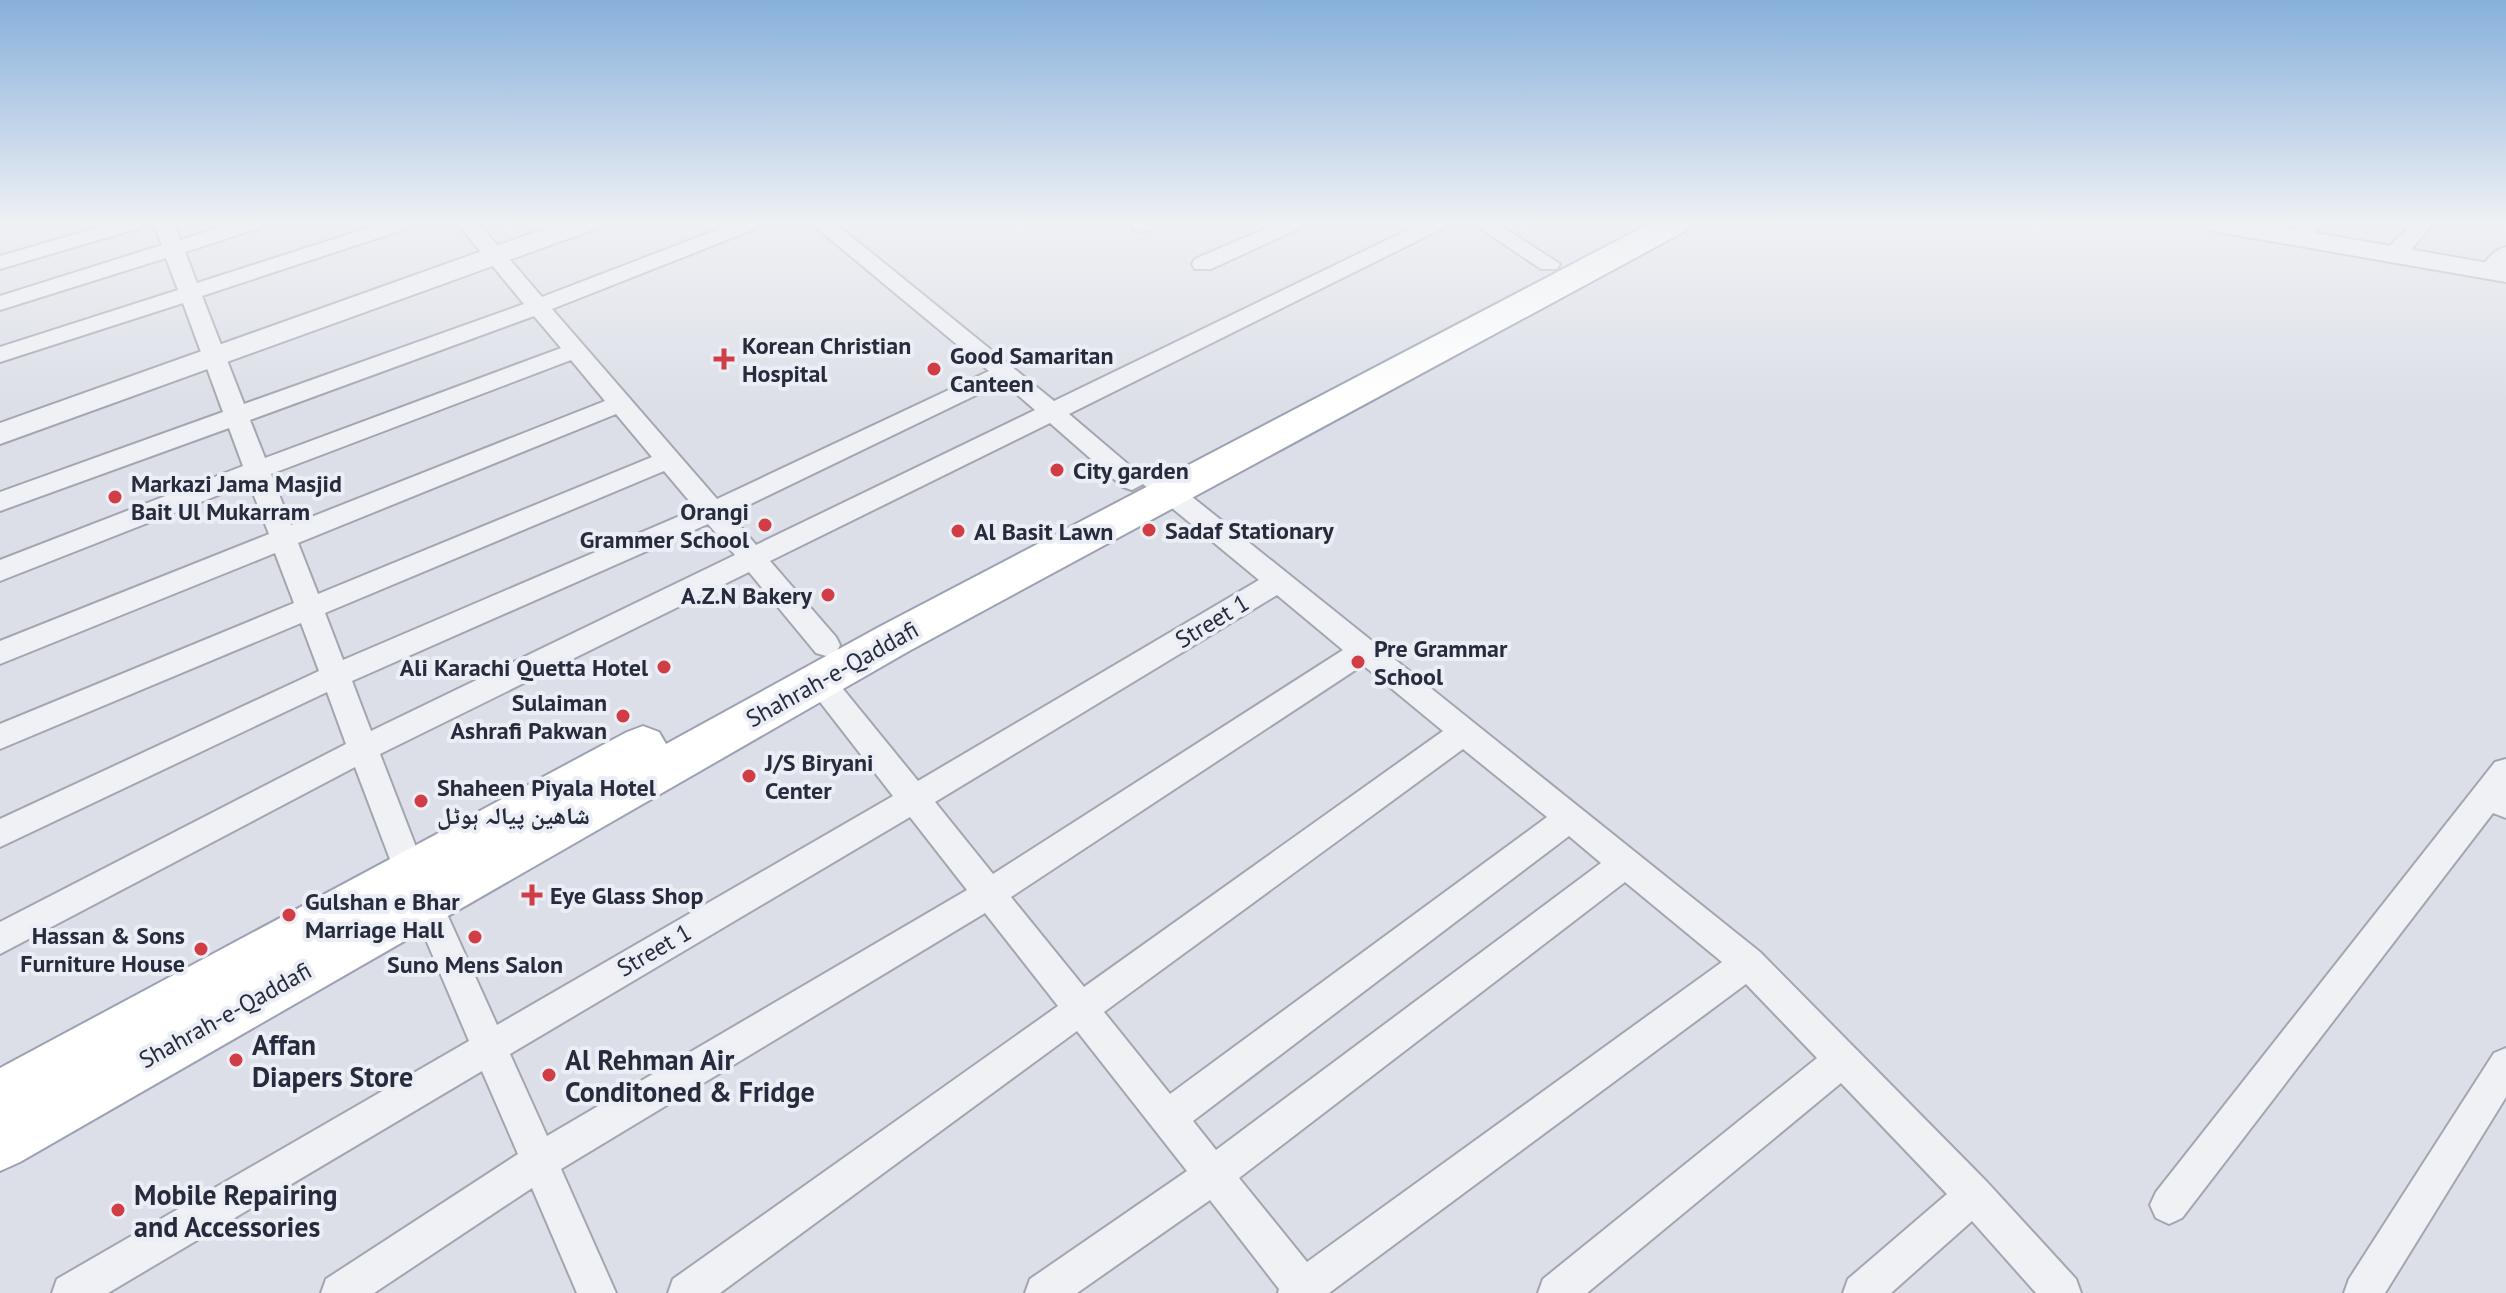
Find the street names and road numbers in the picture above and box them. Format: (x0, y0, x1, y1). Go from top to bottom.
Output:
street label: Street 1 (1169, 587, 1255, 655)
street label: Shahrah-e-Qaddafi (740, 614, 924, 734)
street label: Street 1 (611, 916, 697, 984)
street label: Shahrah-e-Qaddafi (133, 955, 317, 1075)

